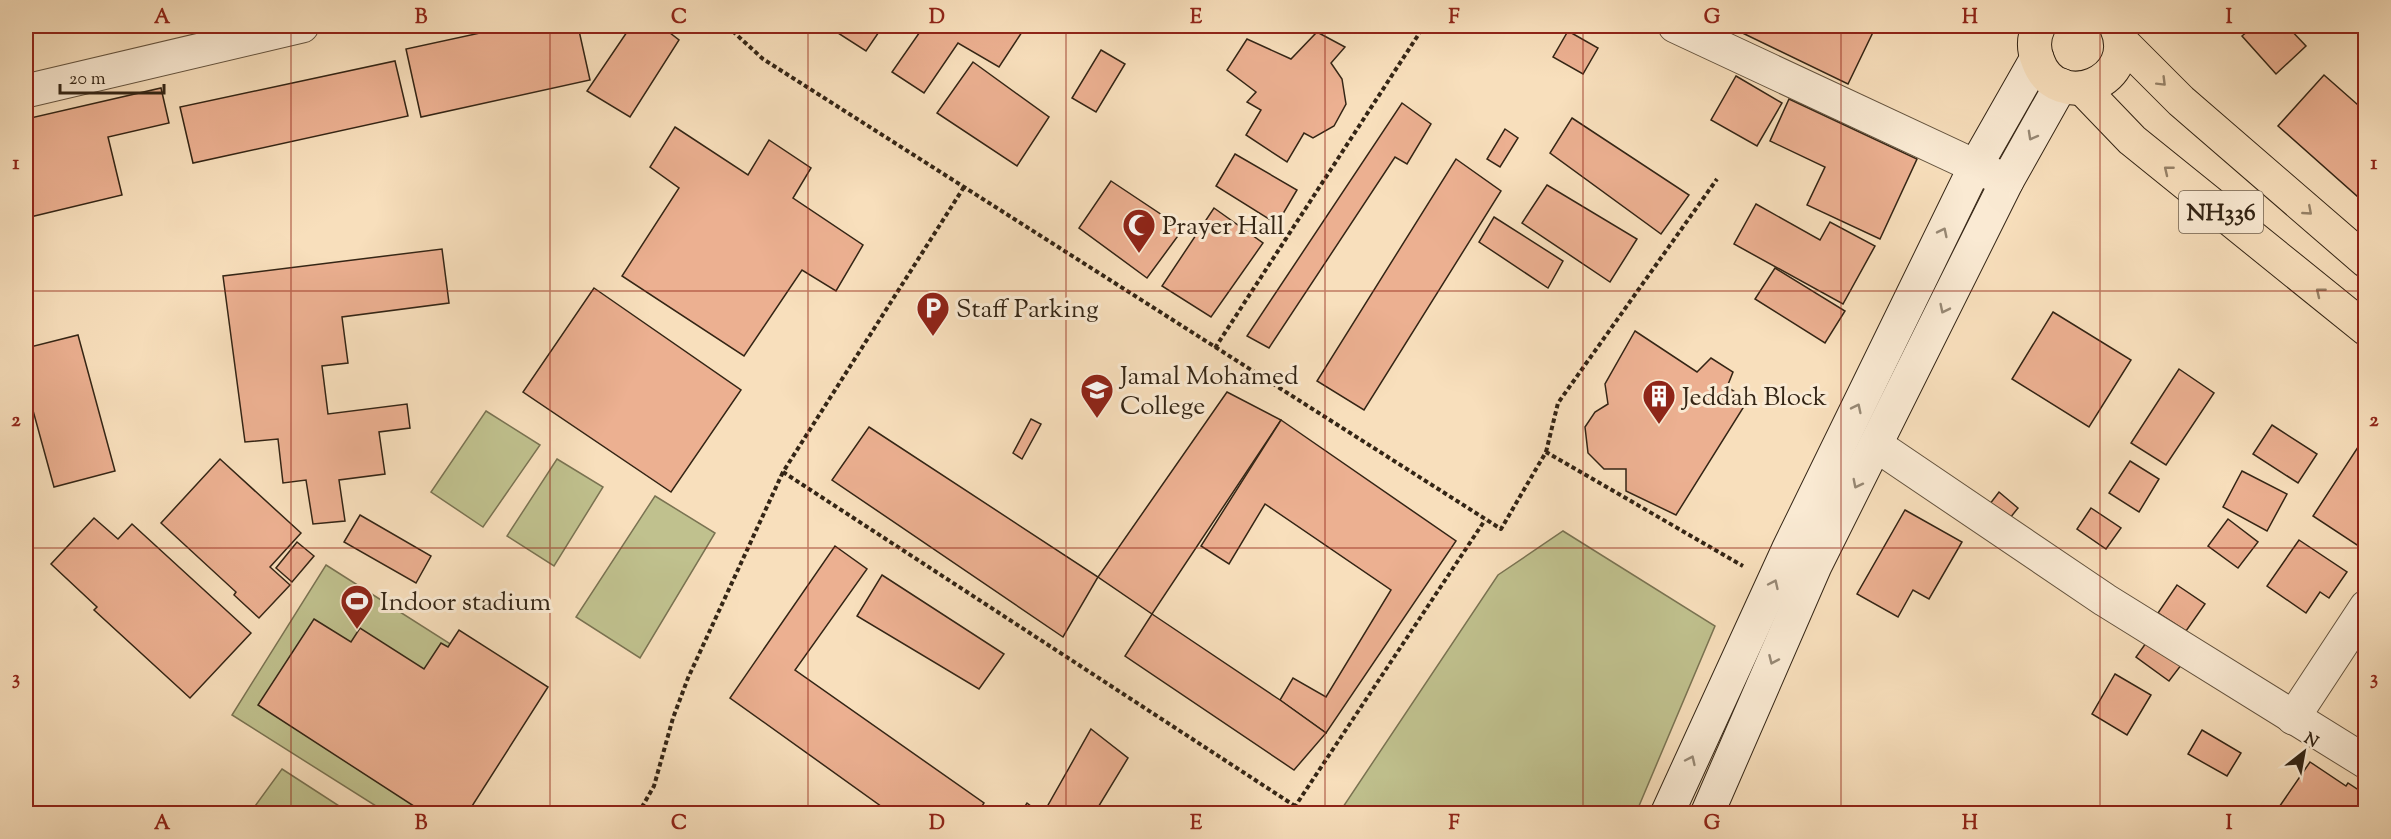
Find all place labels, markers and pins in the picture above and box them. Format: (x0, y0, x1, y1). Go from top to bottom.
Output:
mosque icon: Prayer Hall (1121, 207, 1157, 254)
place label: Prayer Hall (1162, 209, 1285, 246)
parking icon: Staff Parking (915, 290, 951, 337)
place label: Staff Parking (956, 292, 1099, 329)
place label: Jamal Mohamed College (1118, 359, 1299, 426)
school or university icon: Jamal Mohamed College (1079, 372, 1115, 419)
building icon: Jeddah Block (1641, 378, 1677, 425)
place label: Jeddah Block (1680, 380, 1827, 417)
sports icon: Indoor stadium (339, 583, 375, 630)
place label: Indoor stadium (380, 585, 551, 622)

